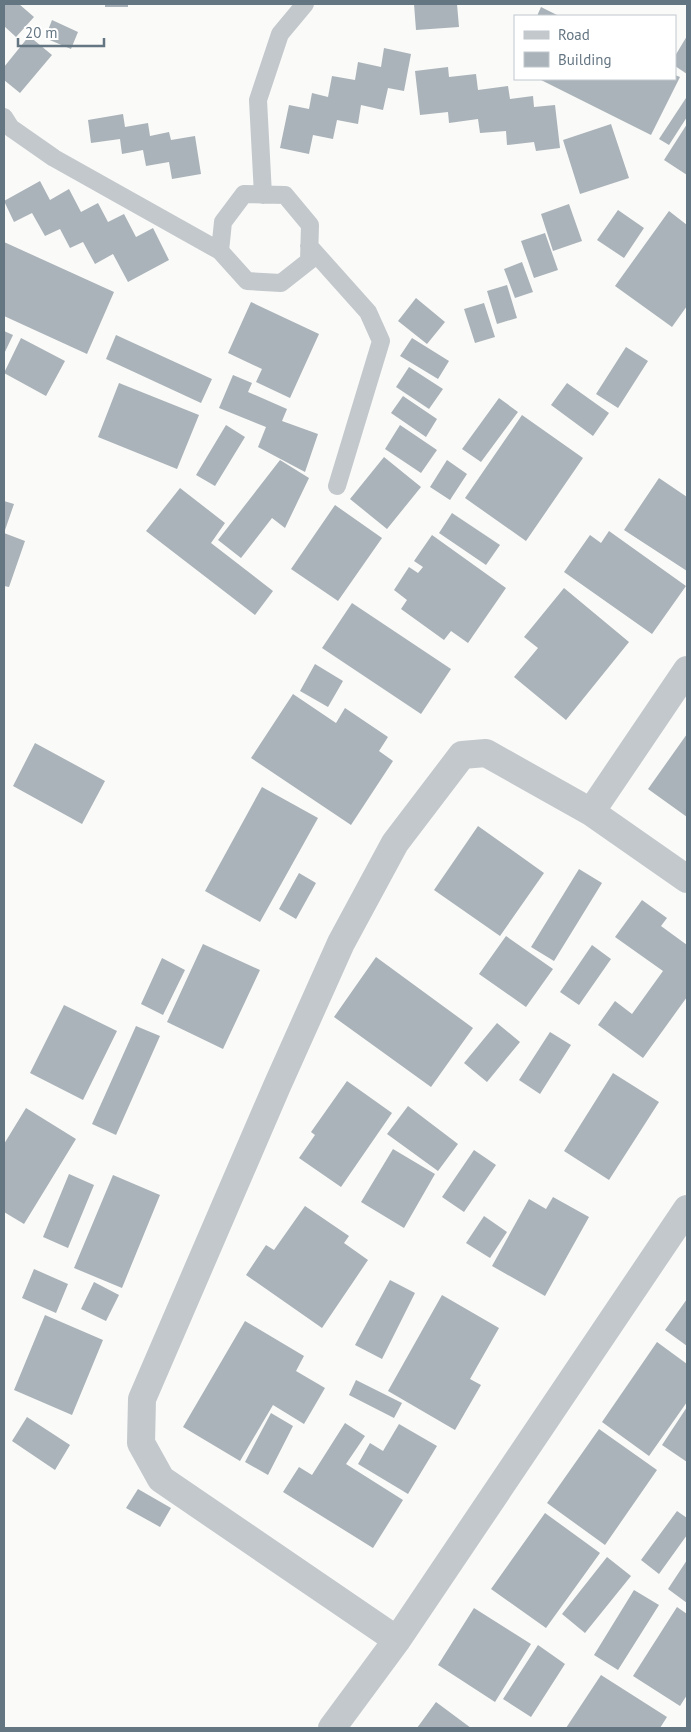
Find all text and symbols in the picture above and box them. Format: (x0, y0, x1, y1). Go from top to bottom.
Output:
scale bar (18, 15, 104, 47)
legend (514, 15, 676, 80)
text: 20 m (25, 23, 58, 42)
text: Road (558, 25, 590, 44)
text: Building (558, 50, 612, 69)

